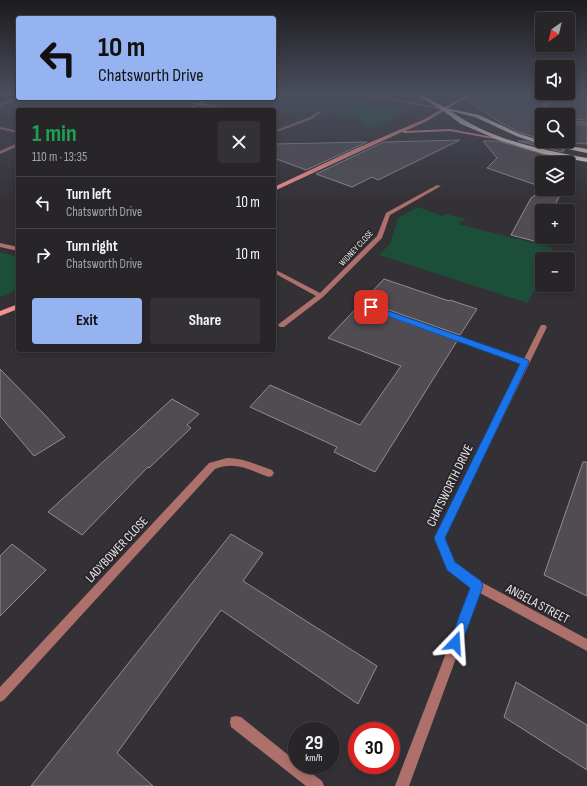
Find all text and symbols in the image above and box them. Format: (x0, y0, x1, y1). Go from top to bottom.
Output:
north arrow (535, 12, 575, 52)
map controls (535, 12, 575, 292)
text: 10 m (98, 31, 145, 64)
icon: left (32, 32, 84, 84)
button: sound (535, 60, 575, 100)
text: Chatsworth Drive (98, 65, 204, 86)
button: search (535, 108, 575, 148)
text: 1 min (32, 119, 77, 148)
button: close (218, 121, 260, 163)
text: 110 m · 13:35 (32, 149, 87, 165)
button: layers (535, 156, 575, 196)
text: Turn left (66, 185, 111, 204)
icon: left (32, 192, 54, 214)
text: 10 m (236, 193, 260, 212)
text: Chatsworth Drive (66, 204, 142, 220)
button: + (535, 204, 575, 244)
street label: WIDNEY CLOSE (337, 228, 376, 269)
text: Turn right (66, 237, 118, 256)
icon: right (32, 244, 54, 266)
text: 10 m (236, 245, 260, 264)
button: − (535, 252, 575, 292)
text: Chatsworth Drive (66, 256, 142, 272)
pin (354, 290, 388, 324)
icon: arrive (360, 296, 382, 318)
button: Exit (32, 298, 142, 344)
button: Share (150, 298, 260, 344)
street label: CHATSWORTH DRIVE (423, 442, 477, 529)
street label: LADYBOWER CLOSE (82, 513, 151, 586)
street label: ANGELA STREET (502, 580, 572, 627)
position arrow (434, 622, 476, 664)
speed limit sign: 30 (348, 722, 400, 774)
text: 29 (305, 731, 323, 755)
text: km/h (305, 752, 323, 764)

